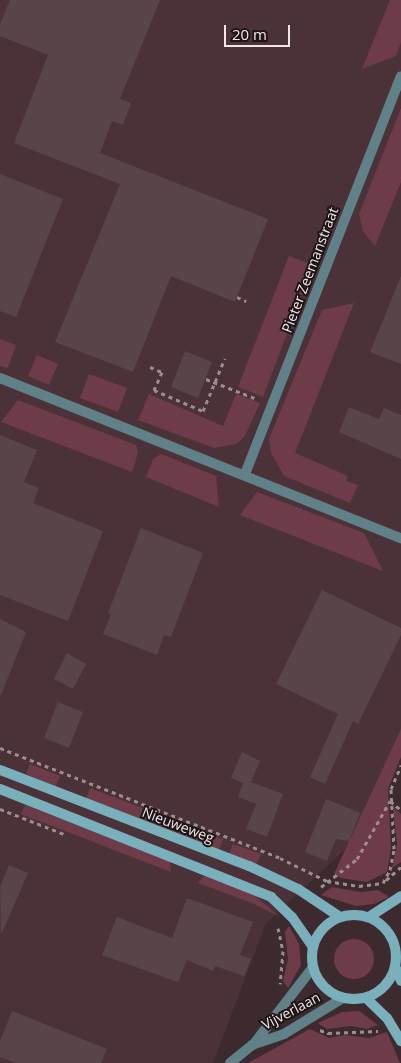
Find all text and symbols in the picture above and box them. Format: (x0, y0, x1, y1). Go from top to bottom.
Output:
scale bar (226, 15, 292, 47)
text: 20 m (232, 24, 267, 44)
street label: Pieter Zeemanstraat (278, 205, 342, 335)
street label: Nieuweweg (140, 804, 216, 846)
street label: Vijverlaan (259, 989, 323, 1033)

